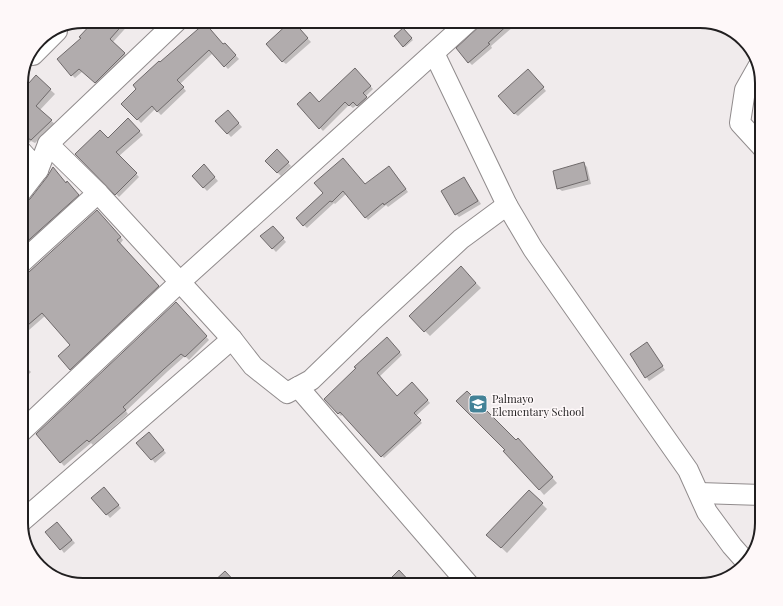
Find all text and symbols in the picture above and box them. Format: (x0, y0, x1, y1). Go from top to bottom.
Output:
place label: Palmayo Elementary School (492, 391, 584, 419)
school or university icon: Palmayo Elementary School (467, 393, 489, 415)

